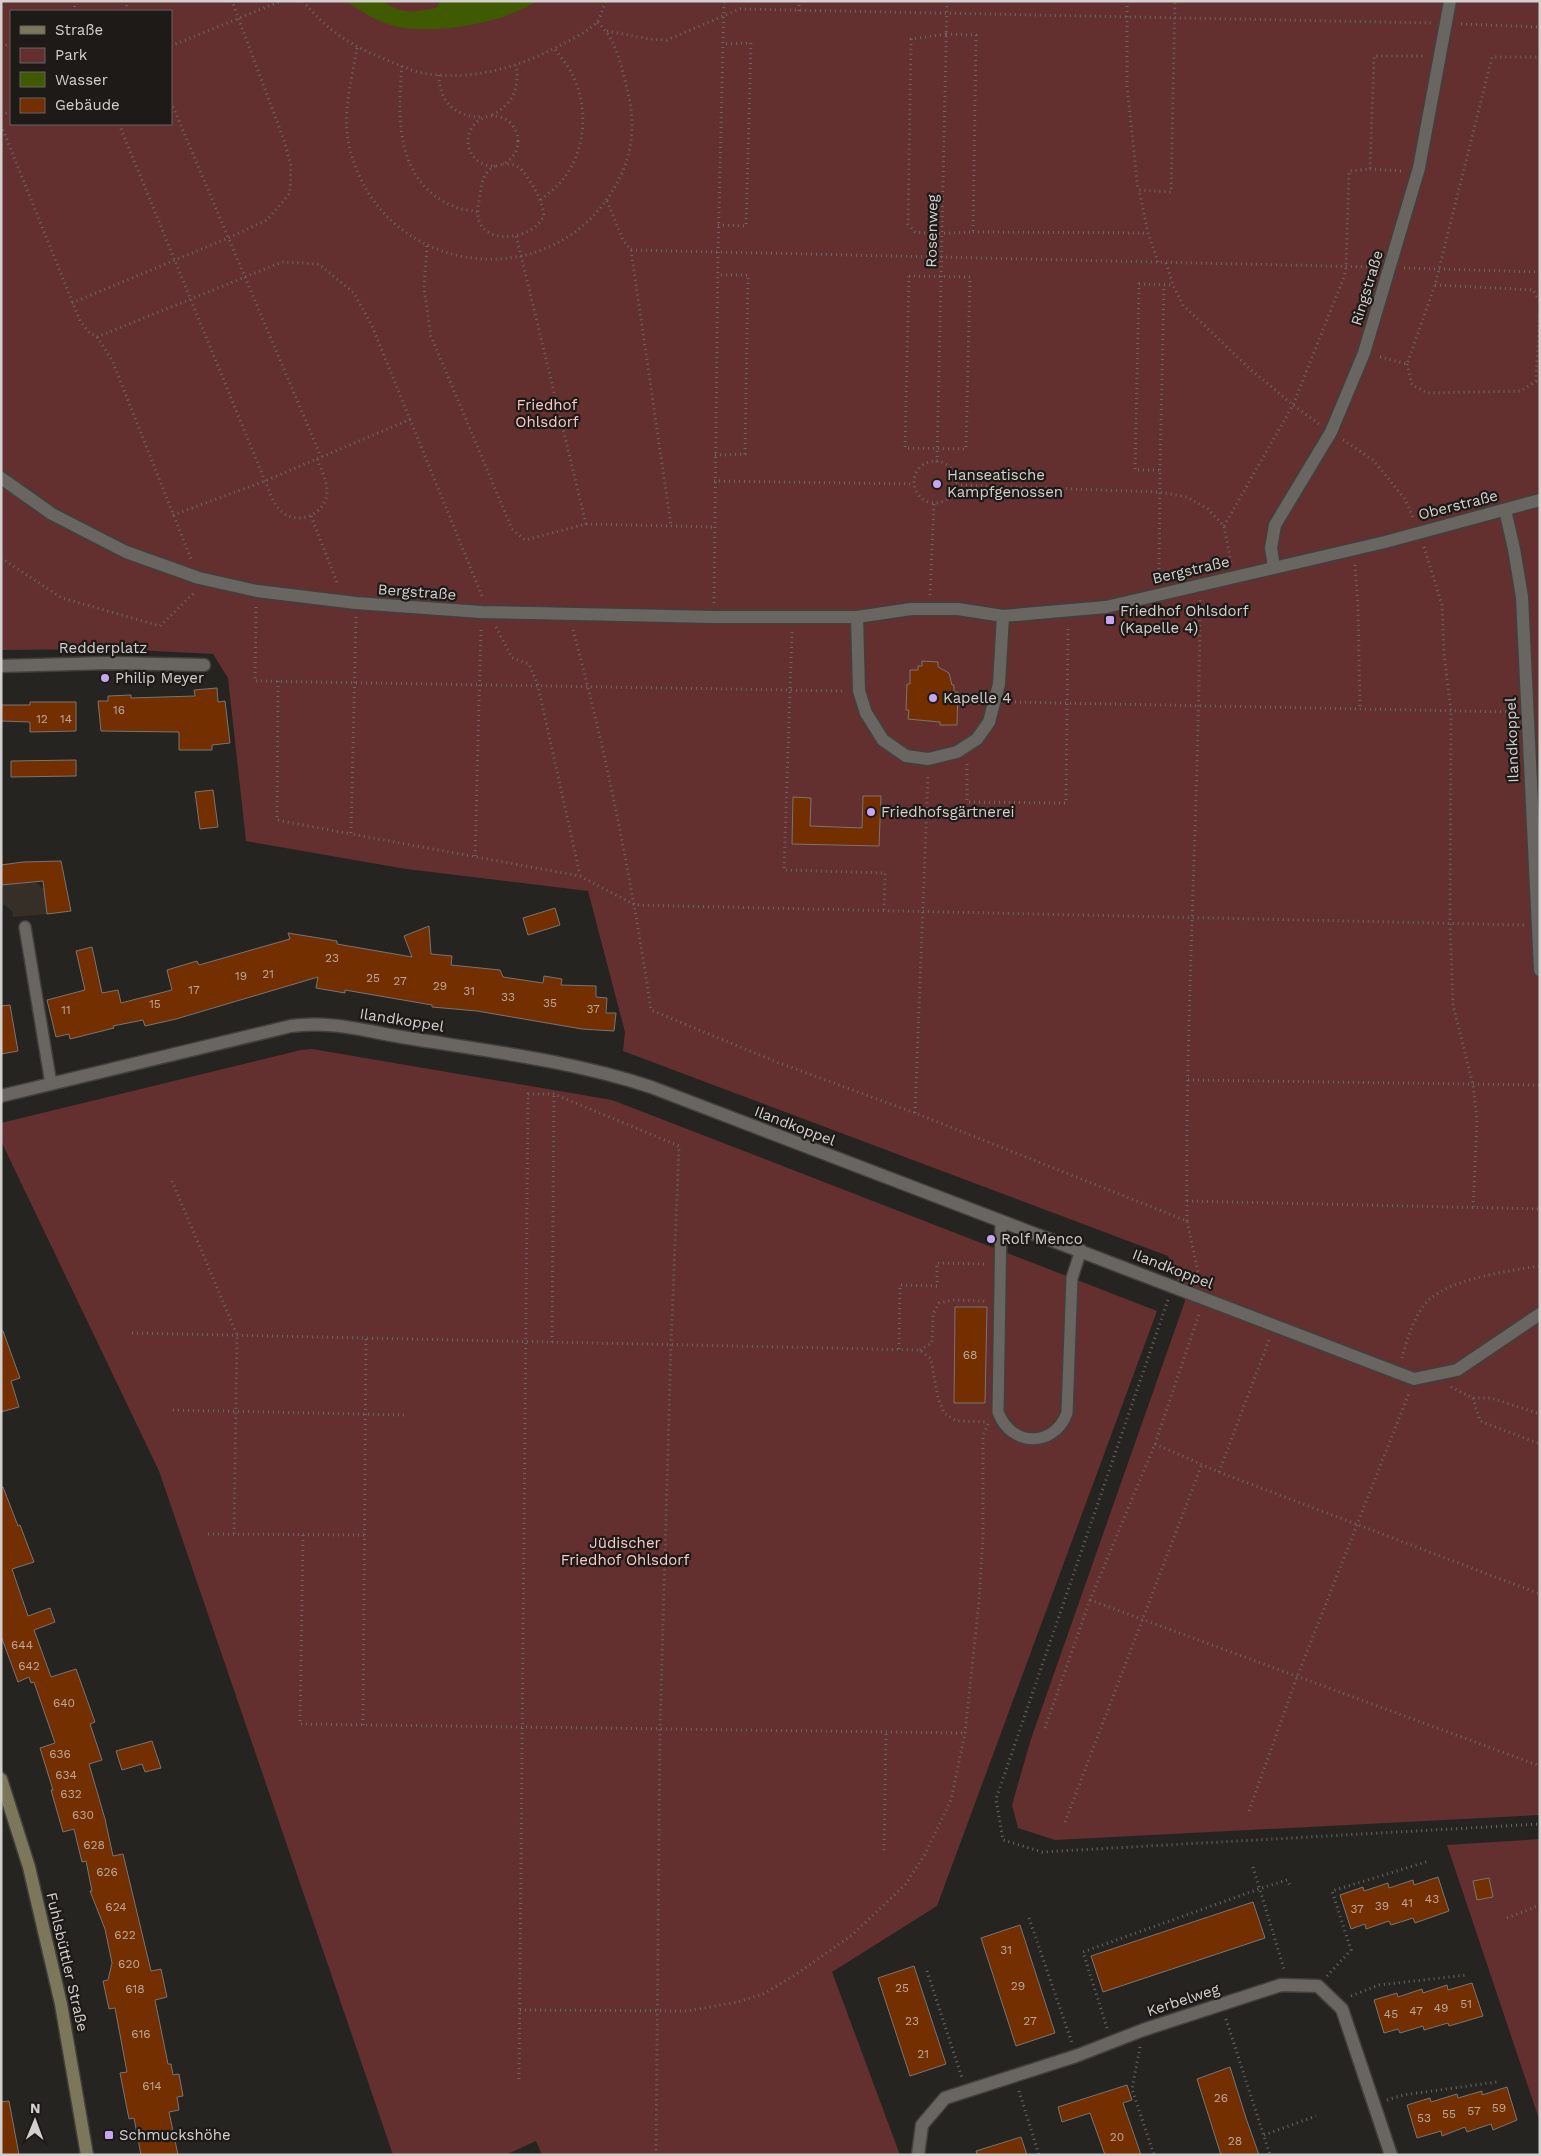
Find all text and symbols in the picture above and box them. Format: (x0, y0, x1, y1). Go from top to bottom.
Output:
legend (10, 10, 172, 125)
text: Straße (55, 21, 103, 39)
text: Park (55, 46, 88, 64)
text: Wasser (55, 71, 108, 89)
text: Gebäude (55, 96, 120, 114)
street label: Rosenweg (922, 194, 942, 268)
street label: Ringstraße (1347, 248, 1387, 328)
park label: Friedhof Ohlsdorf (515, 396, 579, 431)
place label: Hanseatische Kampfgenossen (947, 466, 1063, 501)
marker: Hanseatische Kampfgenossen (931, 478, 943, 490)
street label: Oberstraße (1416, 486, 1500, 524)
street label: Bergstraße (1151, 552, 1231, 588)
street label: Bergstraße (377, 580, 457, 604)
place label: Friedhof Ohlsdorf (Kapelle 4) (1120, 602, 1249, 637)
marker: Friedhof Ohlsdorf (Kapelle 4) (1104, 614, 1116, 626)
street label: Redderplatz (59, 639, 147, 657)
place label: Philip Meyer (115, 669, 204, 687)
marker: Philip Meyer (99, 672, 111, 684)
place label: Kapelle 4 (943, 689, 1011, 707)
marker: Kapelle 4 (927, 692, 939, 704)
street label: Ilandkoppel (1502, 697, 1522, 783)
house number: 16 (113, 703, 125, 717)
house number: 12 (36, 712, 48, 726)
house number: 14 (60, 712, 72, 726)
place label: Friedhofsgärtnerei (881, 803, 1015, 821)
marker: Friedhofsgärtnerei (865, 806, 877, 818)
house number: 23 (325, 951, 339, 965)
house number: 21 (262, 967, 274, 981)
house number: 19 (235, 969, 247, 983)
house number: 25 (366, 971, 380, 985)
house number: 27 (393, 974, 407, 988)
house number: 29 (433, 979, 447, 993)
house number: 17 (188, 983, 200, 997)
house number: 31 (463, 984, 475, 998)
house number: 33 (501, 990, 515, 1004)
house number: 35 (543, 996, 557, 1010)
house number: 15 (149, 997, 161, 1011)
house number: 37 (586, 1002, 600, 1016)
house number: 11 (61, 1003, 71, 1017)
street label: Ilandkoppel (358, 1004, 446, 1036)
street label: Ilandkoppel (752, 1102, 838, 1150)
place label: Rolf Menco (1001, 1230, 1083, 1248)
marker: Rolf Menco (985, 1233, 997, 1245)
street label: Ilandkoppel (1130, 1245, 1216, 1293)
house number: 68 (963, 1348, 977, 1362)
park label: Jüdischer Friedhof Ohlsdorf (561, 1534, 689, 1569)
house number: 644 (11, 1638, 33, 1652)
house number: 642 (18, 1659, 40, 1673)
house number: 640 (53, 1696, 75, 1710)
house number: 636 (49, 1747, 71, 1761)
house number: 634 (55, 1768, 77, 1782)
house number: 632 (60, 1787, 82, 1801)
house number: 630 (72, 1808, 94, 1822)
house number: 628 (83, 1838, 105, 1852)
house number: 626 (96, 1865, 118, 1879)
street label: Fuhlsbüttler Straße (42, 1891, 92, 2033)
house number: 43 (1425, 1892, 1439, 1906)
house number: 41 (1401, 1896, 1413, 1910)
house number: 39 (1375, 1899, 1389, 1913)
house number: 624 (105, 1900, 127, 1914)
house number: 37 (1350, 1902, 1364, 1916)
house number: 622 (114, 1928, 136, 1942)
house number: 31 (1000, 1943, 1012, 1957)
house number: 620 (118, 1957, 140, 1971)
house number: 29 (1011, 1979, 1025, 1993)
street label: Kerbelweg (1144, 1980, 1222, 2020)
house number: 25 (895, 1981, 909, 1995)
house number: 618 (125, 1982, 145, 1996)
house number: 51 (1460, 1997, 1472, 2011)
house number: 49 (1434, 2001, 1448, 2015)
house number: 47 (1409, 2004, 1423, 2018)
house number: 45 (1384, 2007, 1398, 2021)
house number: 23 (905, 2014, 919, 2028)
house number: 27 (1023, 2014, 1037, 2028)
house number: 616 (131, 2027, 151, 2041)
house number: 21 (917, 2047, 929, 2061)
house number: 614 (142, 2079, 162, 2093)
house number: 26 (1214, 2091, 1228, 2105)
north arrow (10, 2096, 60, 2146)
text: N (30, 2100, 41, 2116)
house number: 59 (1492, 2101, 1506, 2115)
house number: 57 (1467, 2104, 1481, 2118)
house number: 55 (1442, 2107, 1456, 2121)
house number: 53 (1417, 2111, 1431, 2125)
place label: Schmuckshöhe (119, 2126, 231, 2144)
marker: Schmuckshöhe (103, 2129, 115, 2141)
house number: 20 (1110, 2130, 1124, 2144)
house number: 28 (1228, 2134, 1242, 2148)

